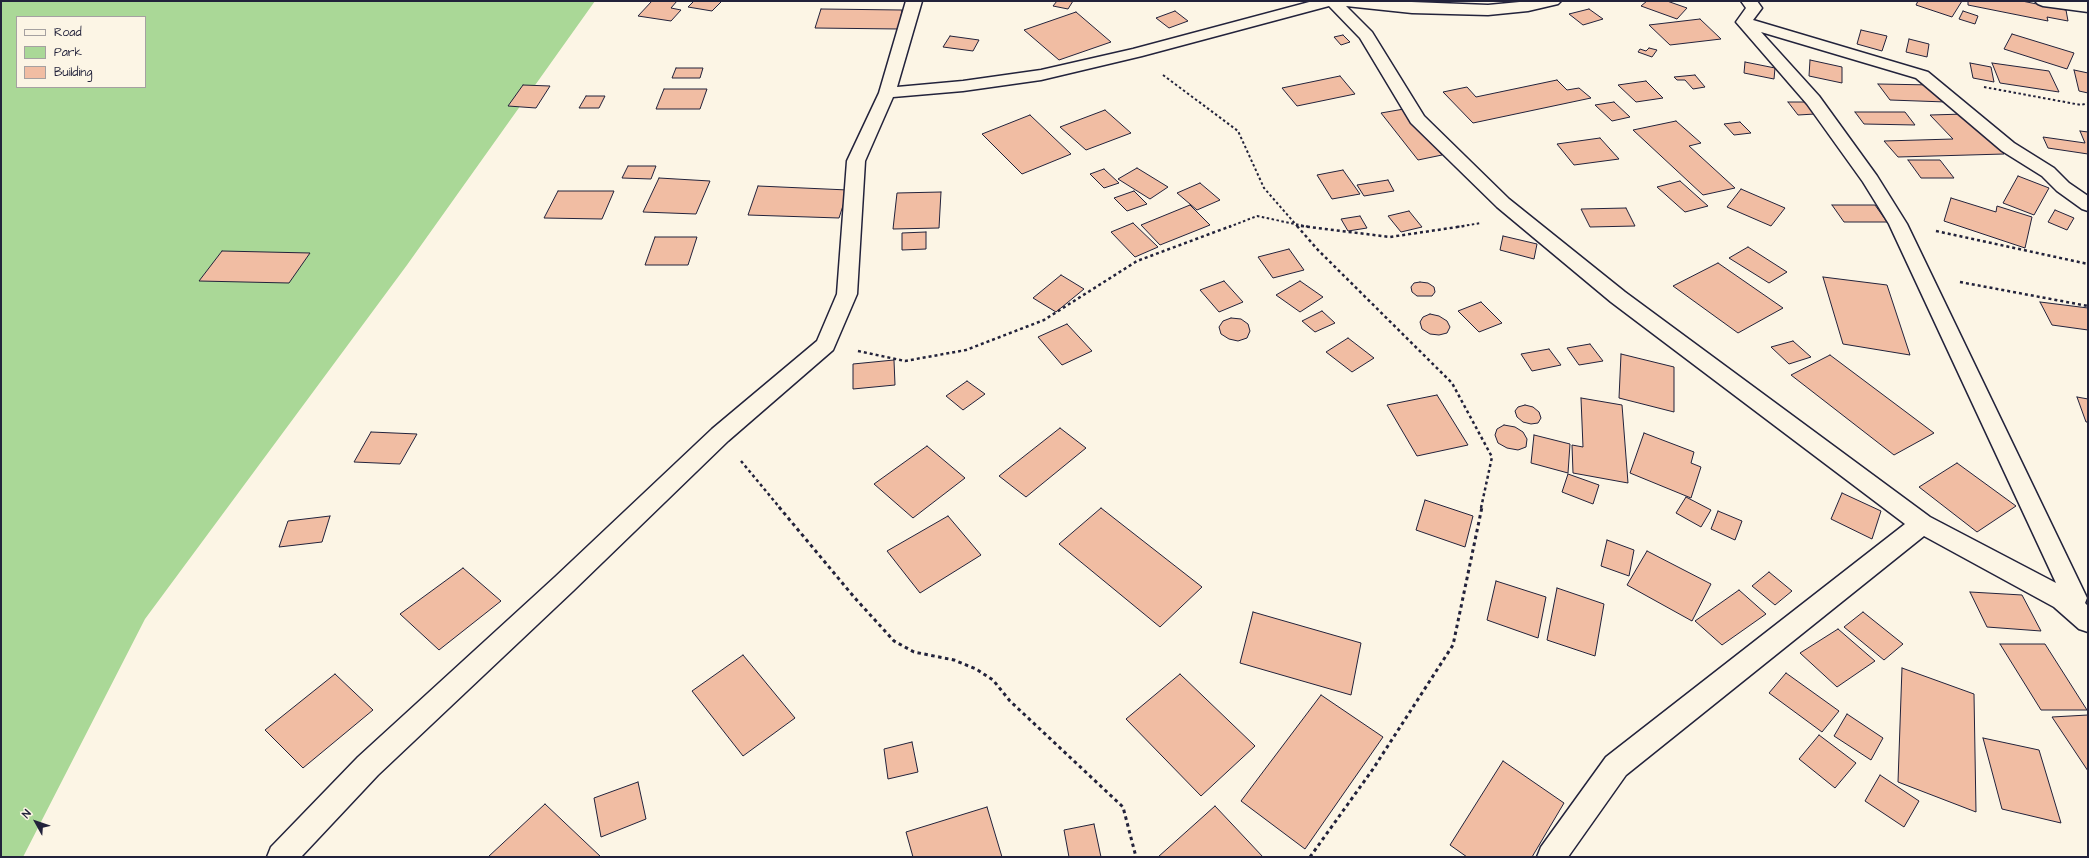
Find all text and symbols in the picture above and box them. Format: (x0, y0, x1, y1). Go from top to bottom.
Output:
legend (16, 16, 146, 88)
text: Road (54, 24, 82, 41)
text: Park (54, 44, 82, 61)
text: Building (54, 64, 92, 81)
north arrow (16, 802, 56, 842)
text: N (18, 806, 34, 821)

